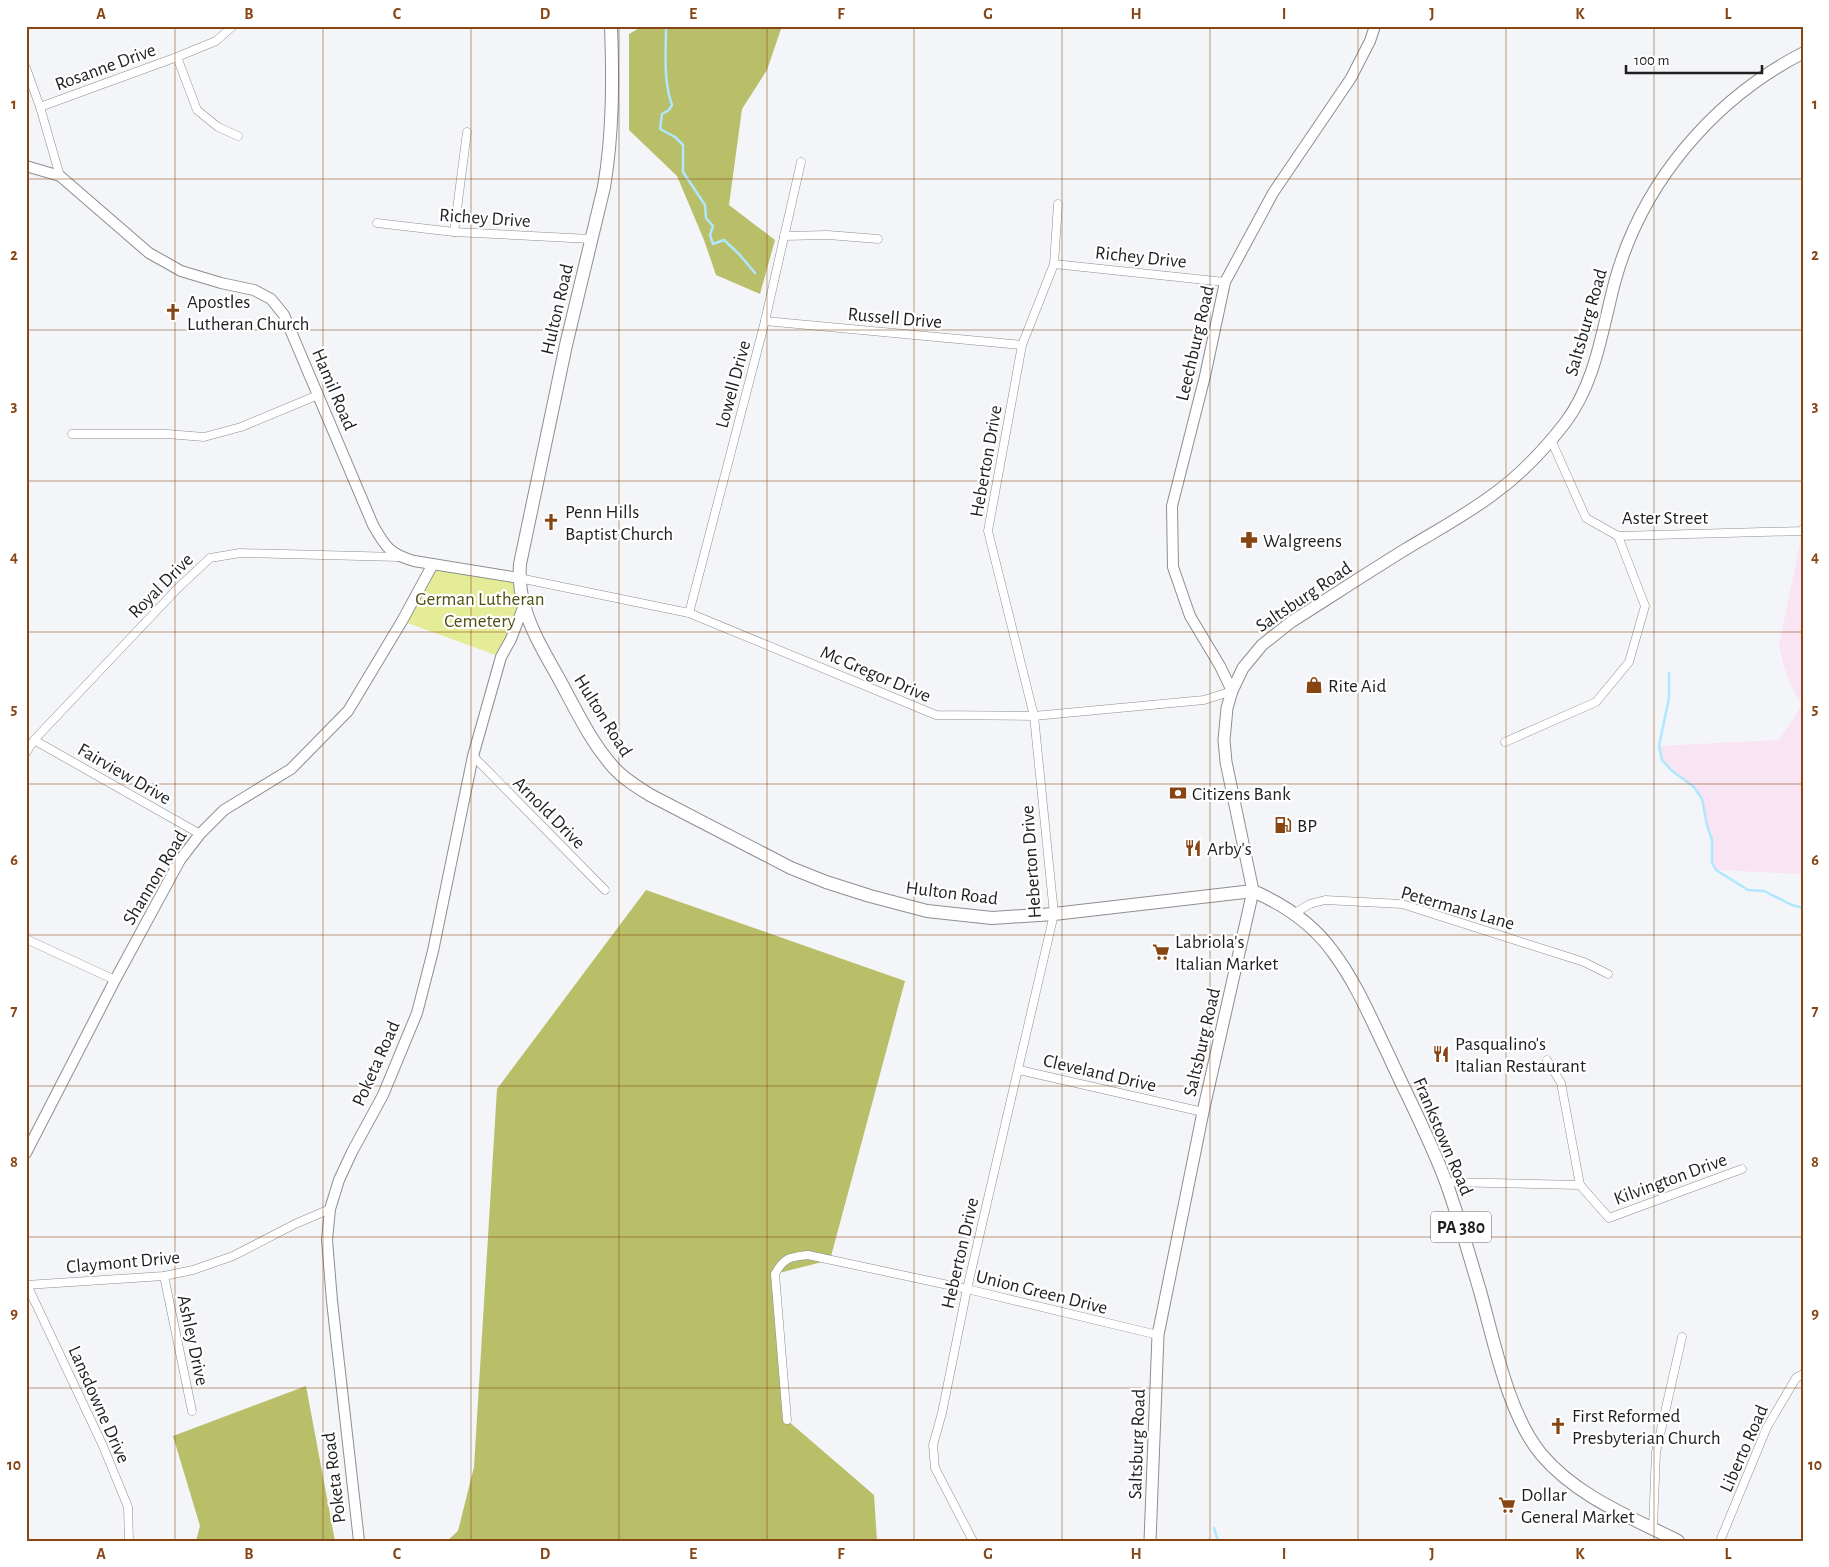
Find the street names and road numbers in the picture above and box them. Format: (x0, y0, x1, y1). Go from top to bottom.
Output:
street label: Rosanne Drive (53, 40, 158, 94)
street label: Richey Drive (438, 206, 531, 231)
street label: Richey Drive (1094, 243, 1188, 272)
street label: Hulton Road (538, 262, 577, 357)
street label: Saltsburg Road (1562, 266, 1611, 378)
street label: Leechburg Road (1173, 284, 1218, 403)
street label: Russell Drive (847, 305, 943, 332)
street label: Lowell Drive (713, 338, 754, 430)
street label: Hamil Road (308, 346, 359, 433)
street label: Heberton Drive (967, 404, 1006, 519)
street label: Aster Street (1622, 509, 1708, 528)
street label: Royal Drive (125, 550, 197, 622)
street label: Saltsburg Road (1253, 558, 1355, 636)
street label: Mc Gregor Drive (817, 643, 933, 706)
street label: Hulton Road (570, 671, 635, 760)
street label: Fairview Drive (74, 740, 174, 809)
street label: Arnold Drive (509, 773, 589, 853)
street label: Heberton Drive (1018, 805, 1045, 919)
street label: Shannon Road (120, 827, 191, 928)
street label: Hulton Road (905, 878, 999, 909)
street label: Petermans Lane (1399, 883, 1517, 934)
street label: Saltsburg Road (1181, 986, 1224, 1098)
street label: Poketa Road (349, 1018, 404, 1109)
street label: Cleveland Drive (1041, 1051, 1158, 1096)
street label: Frankstown Road (1409, 1075, 1476, 1198)
street label: Kilvington Drive (1611, 1150, 1730, 1209)
street label: Heberton Drive (938, 1196, 982, 1311)
road number: PA 380 (1431, 1212, 1491, 1242)
street label: Claymont Drive (65, 1248, 181, 1277)
street label: Union Green Drive (974, 1267, 1109, 1318)
street label: Ashley Drive (174, 1293, 211, 1387)
street label: Lansdowne Drive (64, 1343, 133, 1466)
street label: Saltsburg Road (1126, 1388, 1149, 1500)
street label: Liberto Road (1717, 1402, 1772, 1495)
street label: Poketa Road (319, 1431, 349, 1524)

